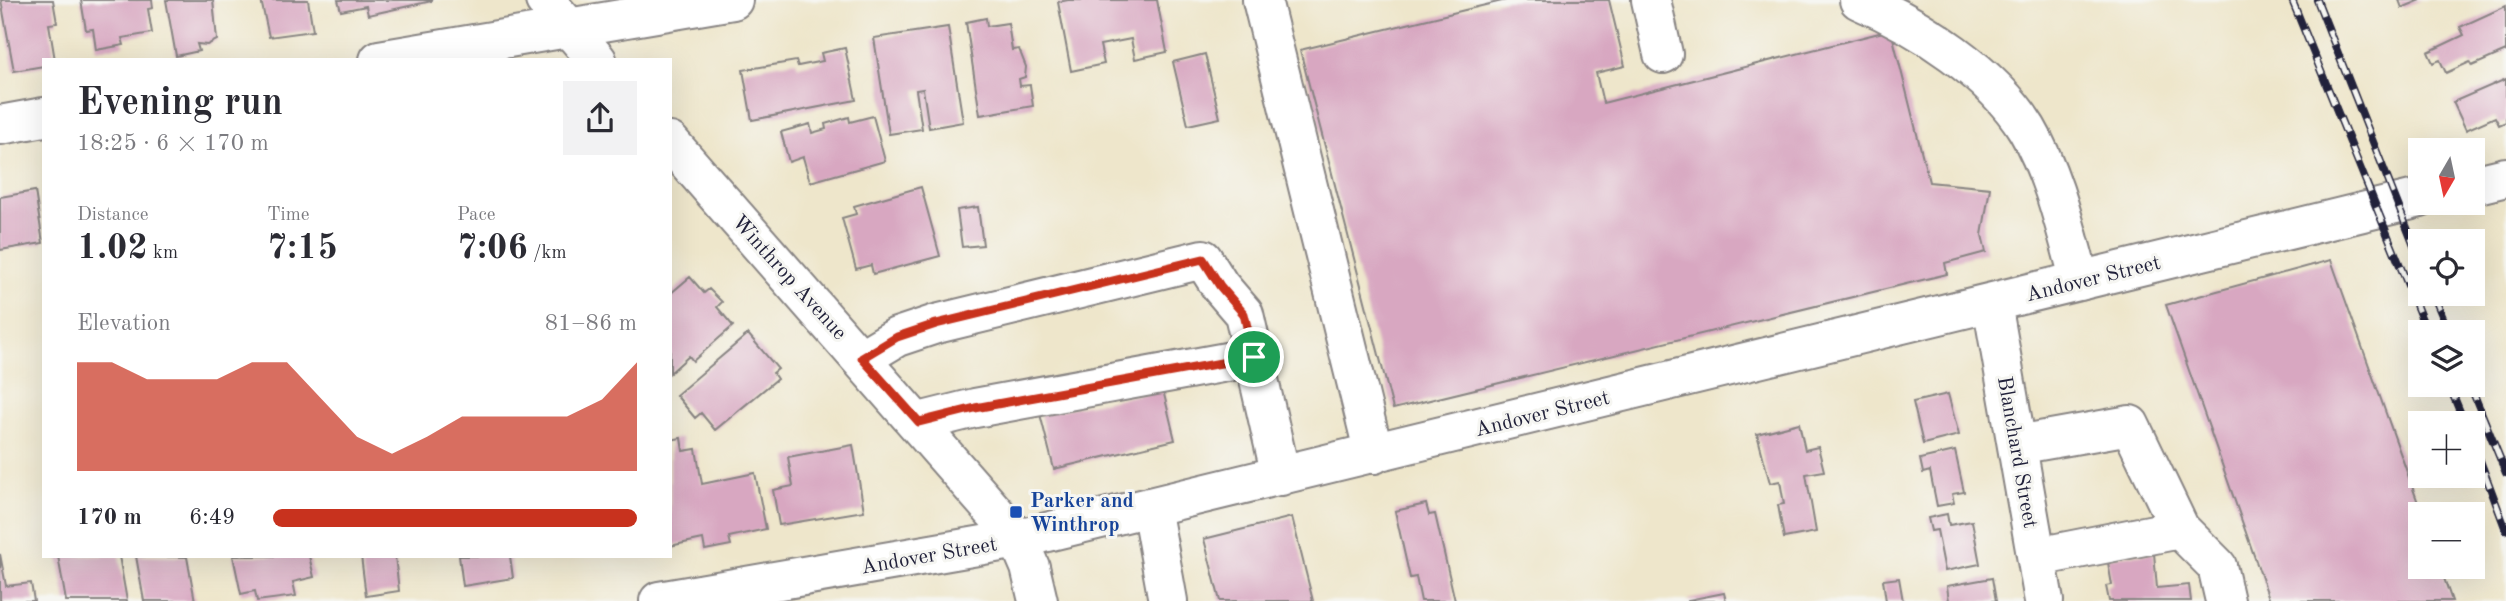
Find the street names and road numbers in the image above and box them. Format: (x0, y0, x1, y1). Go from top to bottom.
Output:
street label: Winthrop Avenue (728, 212, 850, 344)
street label: Andover Street (2024, 253, 2163, 306)
street label: Blanchard Street (1993, 375, 2040, 530)
street label: Andover Street (1473, 388, 1612, 441)
street label: Andover Street (860, 534, 999, 579)

